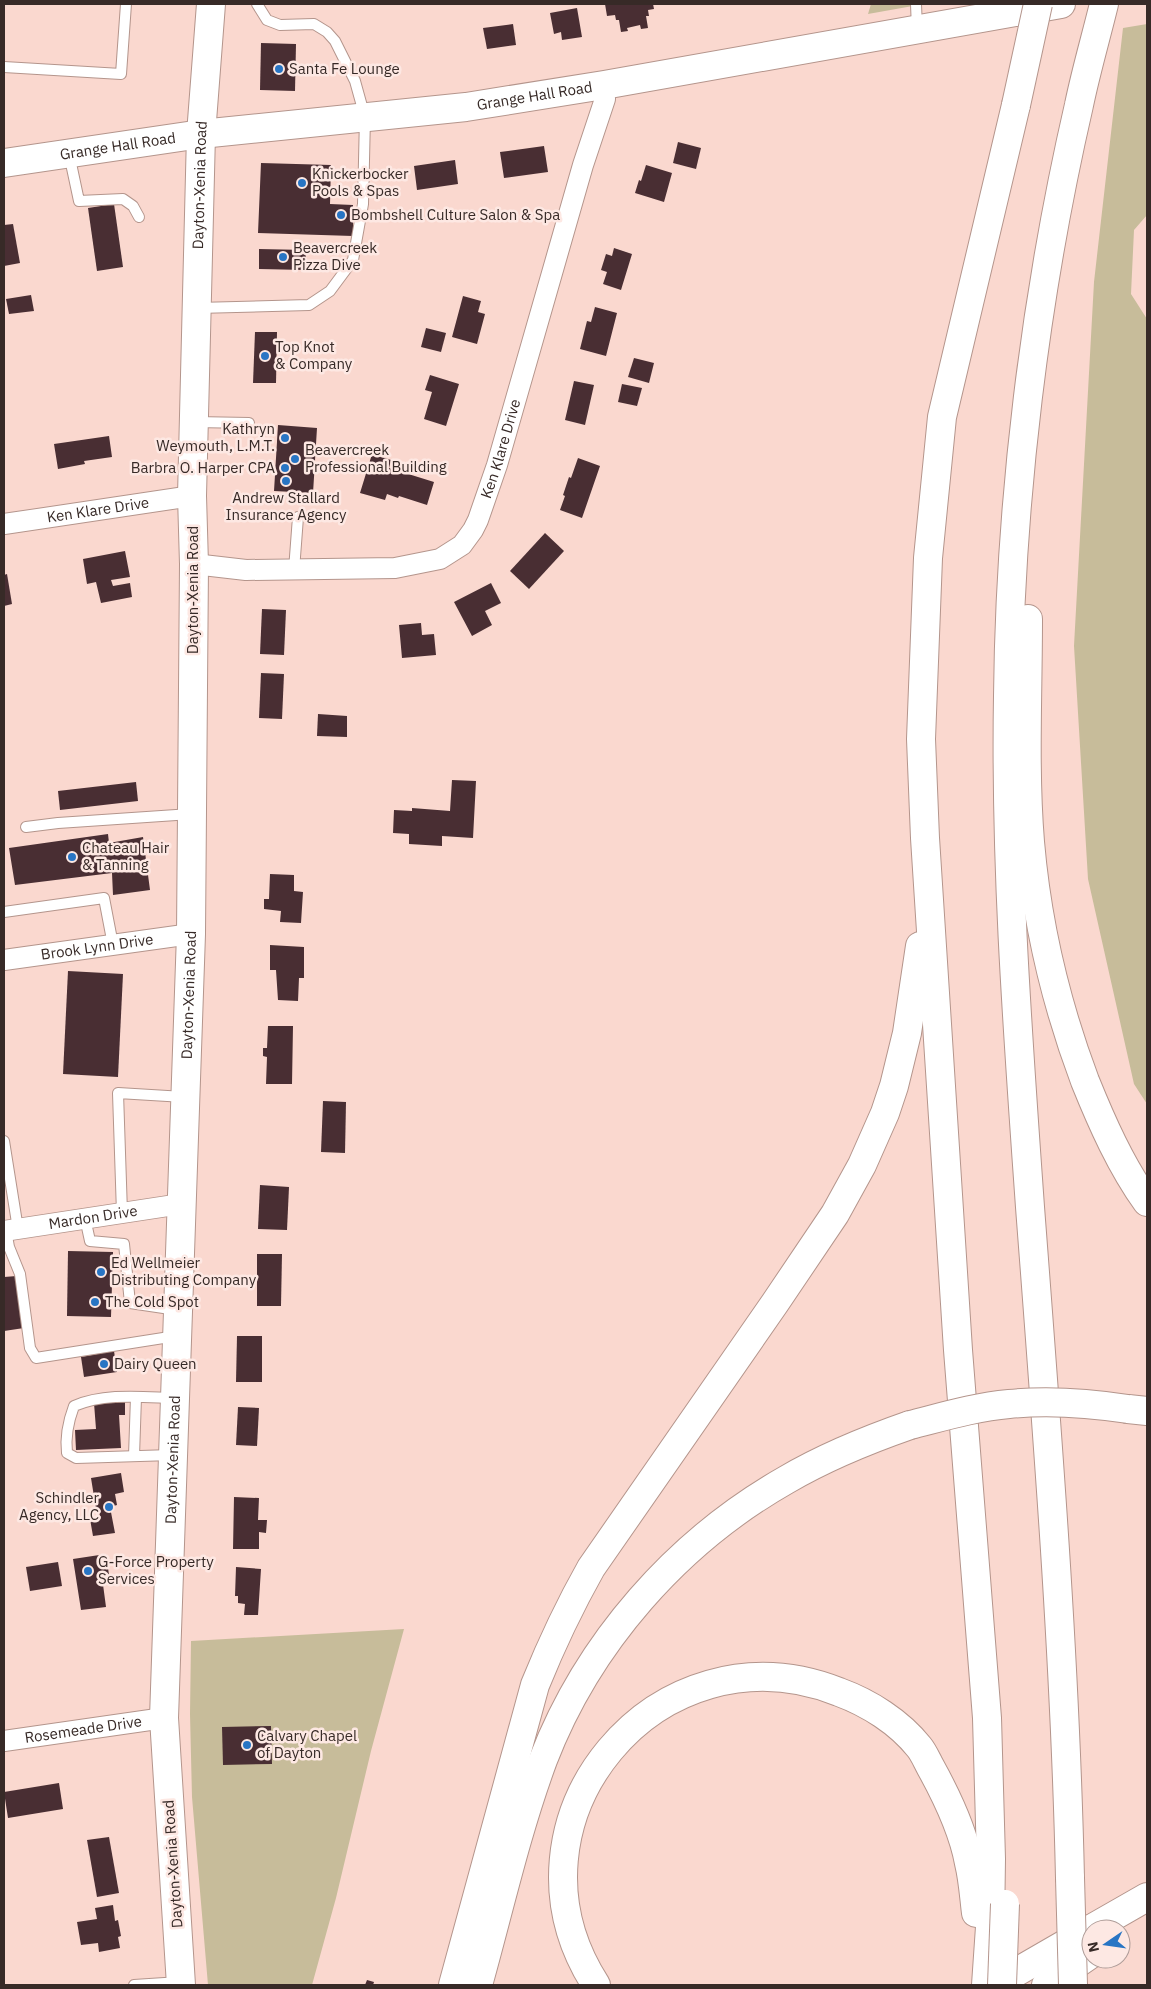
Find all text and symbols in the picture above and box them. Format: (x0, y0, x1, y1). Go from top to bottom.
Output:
place label: Santa Fe Lounge (289, 59, 400, 78)
marker: Santa Fe Lounge (273, 63, 285, 75)
street label: Grange Hall Road (475, 77, 594, 114)
street label: Dayton-Xenia Road (188, 120, 211, 250)
street label: Grange Hall Road (59, 128, 177, 164)
place label: Knickerbocker Pools & Spas (312, 164, 409, 200)
marker: Knickerbocker Pools & Spas (296, 177, 308, 189)
place label: Bombshell Culture Salon & Spa (351, 205, 560, 224)
marker: Bombshell Culture Salon & Spa (335, 209, 347, 221)
place label: Beavercreek Pizza Dive (293, 238, 377, 274)
marker: Beavercreek Pizza Dive (277, 251, 289, 263)
place label: Top Knot & Company (275, 337, 353, 373)
marker: Top Knot & Company (259, 350, 271, 362)
street label: Ken Klare Drive (476, 397, 524, 501)
place label: Kathryn Weymouth, L.M.T. (156, 419, 275, 455)
marker: Kathryn Weymouth, L.M.T. (279, 432, 291, 444)
place label: Beavercreek Professional Building (305, 440, 447, 476)
marker: Beavercreek Professional Building (289, 453, 301, 465)
place label: Barbra O. Harper CPA (131, 458, 275, 477)
marker: Barbra O. Harper CPA (279, 462, 291, 474)
marker: Andrew Stallard Insurance Agency (280, 475, 292, 487)
place label: Andrew Stallard Insurance Agency (226, 488, 347, 524)
street label: Ken Klare Drive (45, 493, 150, 527)
street label: Dayton-Xenia Road (183, 526, 202, 654)
place label: Chateau Hair & Tanning (82, 838, 170, 874)
marker: Chateau Hair & Tanning (66, 851, 78, 863)
street label: Brook Lynn Drive (40, 929, 155, 964)
street label: Dayton-Xenia Road (177, 930, 200, 1060)
street label: Mardon Drive (47, 1201, 139, 1233)
place label: Ed Wellmeier Distributing Company (111, 1253, 257, 1289)
marker: Ed Wellmeier Distributing Company (95, 1266, 107, 1278)
place label: The Cold Spot (105, 1292, 199, 1311)
marker: The Cold Spot (89, 1296, 101, 1308)
place label: Dairy Queen (114, 1354, 197, 1373)
marker: Dairy Queen (98, 1358, 110, 1370)
street label: Dayton-Xenia Road (161, 1395, 184, 1524)
place label: Schindler Agency, LLC (19, 1488, 99, 1524)
marker: Schindler Agency, LLC (103, 1501, 115, 1513)
place label: G-Force Property Services (98, 1552, 214, 1588)
marker: G-Force Property Services (82, 1565, 94, 1577)
street label: Rosemeade Drive (23, 1711, 143, 1747)
place label: Calvary Chapel of Dayton (257, 1726, 357, 1762)
marker: Calvary Chapel of Dayton (241, 1739, 253, 1751)
street label: Dayton-Xenia Road (159, 1799, 186, 1929)
north arrow (1081, 1919, 1131, 1969)
text: N (1083, 1940, 1103, 1954)

